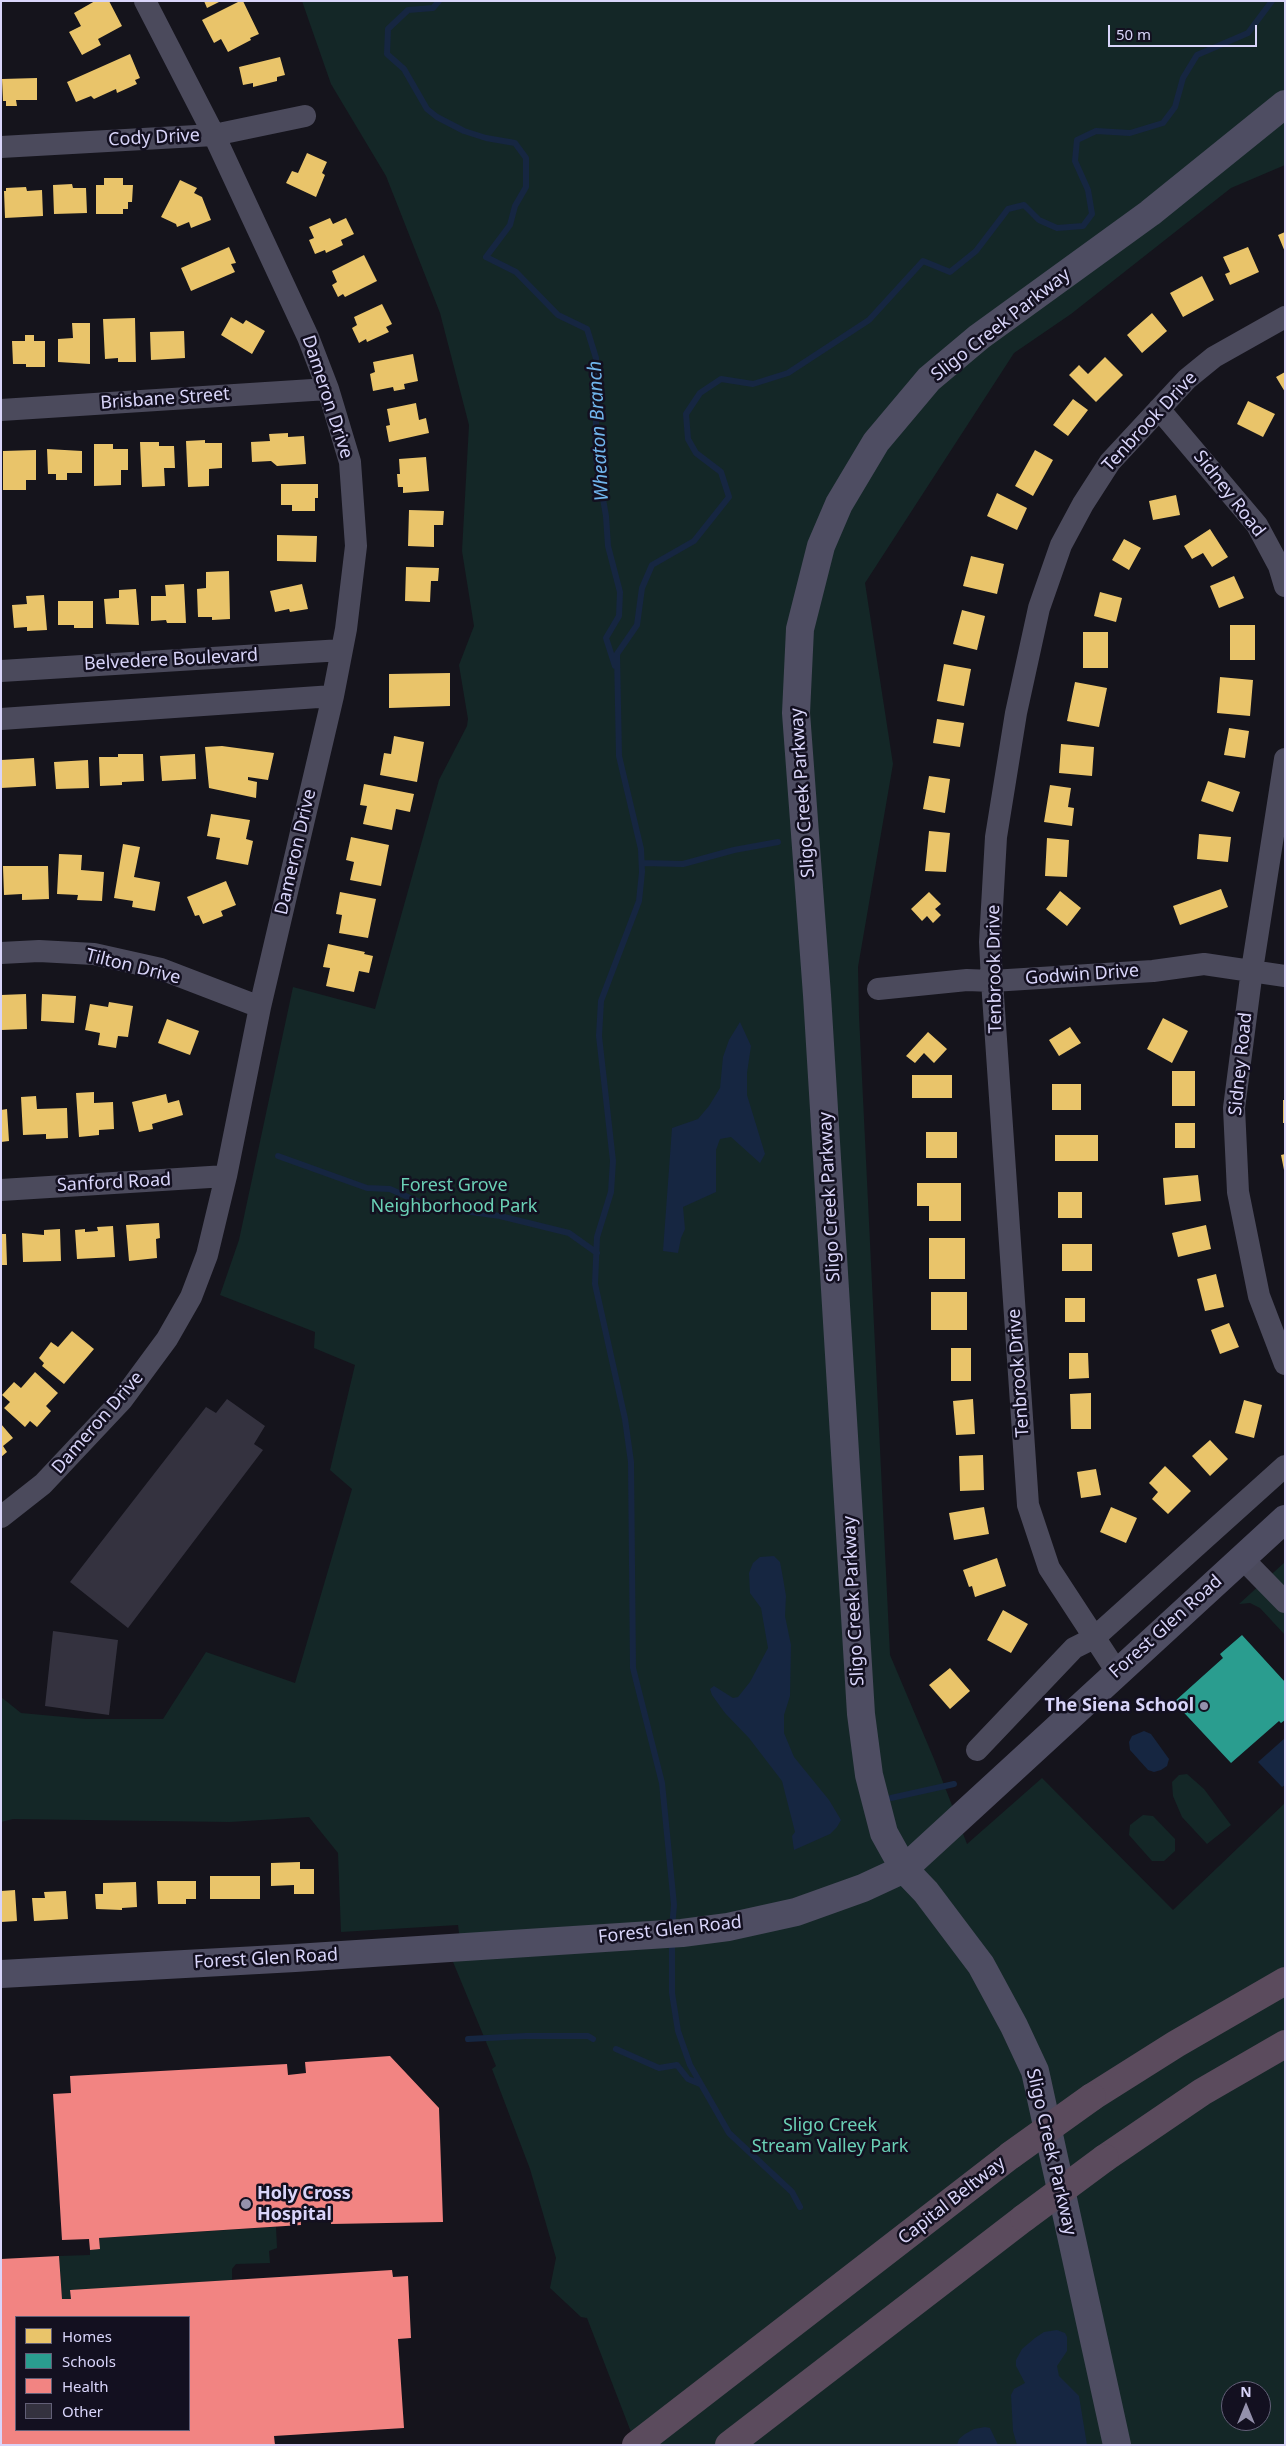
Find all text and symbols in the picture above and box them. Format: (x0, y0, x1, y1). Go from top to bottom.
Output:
scale bar (1111, 15, 1260, 47)
text: 50 m (1116, 24, 1151, 44)
street label: Cody Drive (108, 125, 200, 151)
street label: Sligo Creek Parkway (927, 264, 1075, 386)
street label: Dameron Drive (297, 333, 357, 461)
water label: Wheaton Branch (584, 360, 614, 502)
street label: Tenbrook Drive (1098, 368, 1202, 476)
street label: Brisbane Street (100, 384, 230, 414)
street label: Sidney Road (1189, 447, 1269, 541)
street label: Belvedere Boulevard (83, 645, 259, 675)
street label: Sligo Creek Parkway (786, 707, 820, 879)
street label: Dameron Drive (271, 787, 321, 917)
street label: Tenbrook Drive (983, 904, 1007, 1034)
street label: Tilton Drive (83, 945, 183, 989)
street label: Godwin Drive (1024, 960, 1140, 990)
street label: Sidney Road (1225, 1011, 1257, 1117)
street label: Sligo Creek Parkway (815, 1111, 845, 1283)
street label: Sanford Road (56, 1169, 172, 1197)
park label: Forest Grove Neighborhood Park (371, 1175, 537, 1218)
street label: Tenbrook Drive (1004, 1308, 1034, 1438)
street label: Dameron Drive (48, 1367, 148, 1479)
street label: Sligo Creek Parkway (839, 1515, 869, 1687)
street label: Forest Glen Road (1105, 1571, 1227, 1683)
place label: The Siena School (1045, 1695, 1194, 1717)
marker: The Siena School (1198, 1700, 1210, 1712)
street label: Forest Glen Road (597, 1912, 743, 1948)
street label: Forest Glen Road (193, 1944, 339, 1974)
street label: Sligo Creek Parkway (1021, 2067, 1081, 2237)
park label: Sligo Creek Stream Valley Park (752, 2115, 908, 2158)
street label: Capital Beltway (894, 2153, 1010, 2249)
place label: Holy Cross Hospital (257, 2183, 351, 2226)
marker: Holy Cross Hospital (239, 2197, 253, 2211)
legend (15, 2316, 190, 2431)
text: Homes (62, 2326, 112, 2346)
text: Schools (62, 2351, 116, 2371)
text: Health (62, 2376, 109, 2396)
north arrow (1221, 2381, 1271, 2431)
text: N (1240, 2382, 1252, 2401)
text: Other (62, 2401, 103, 2421)

